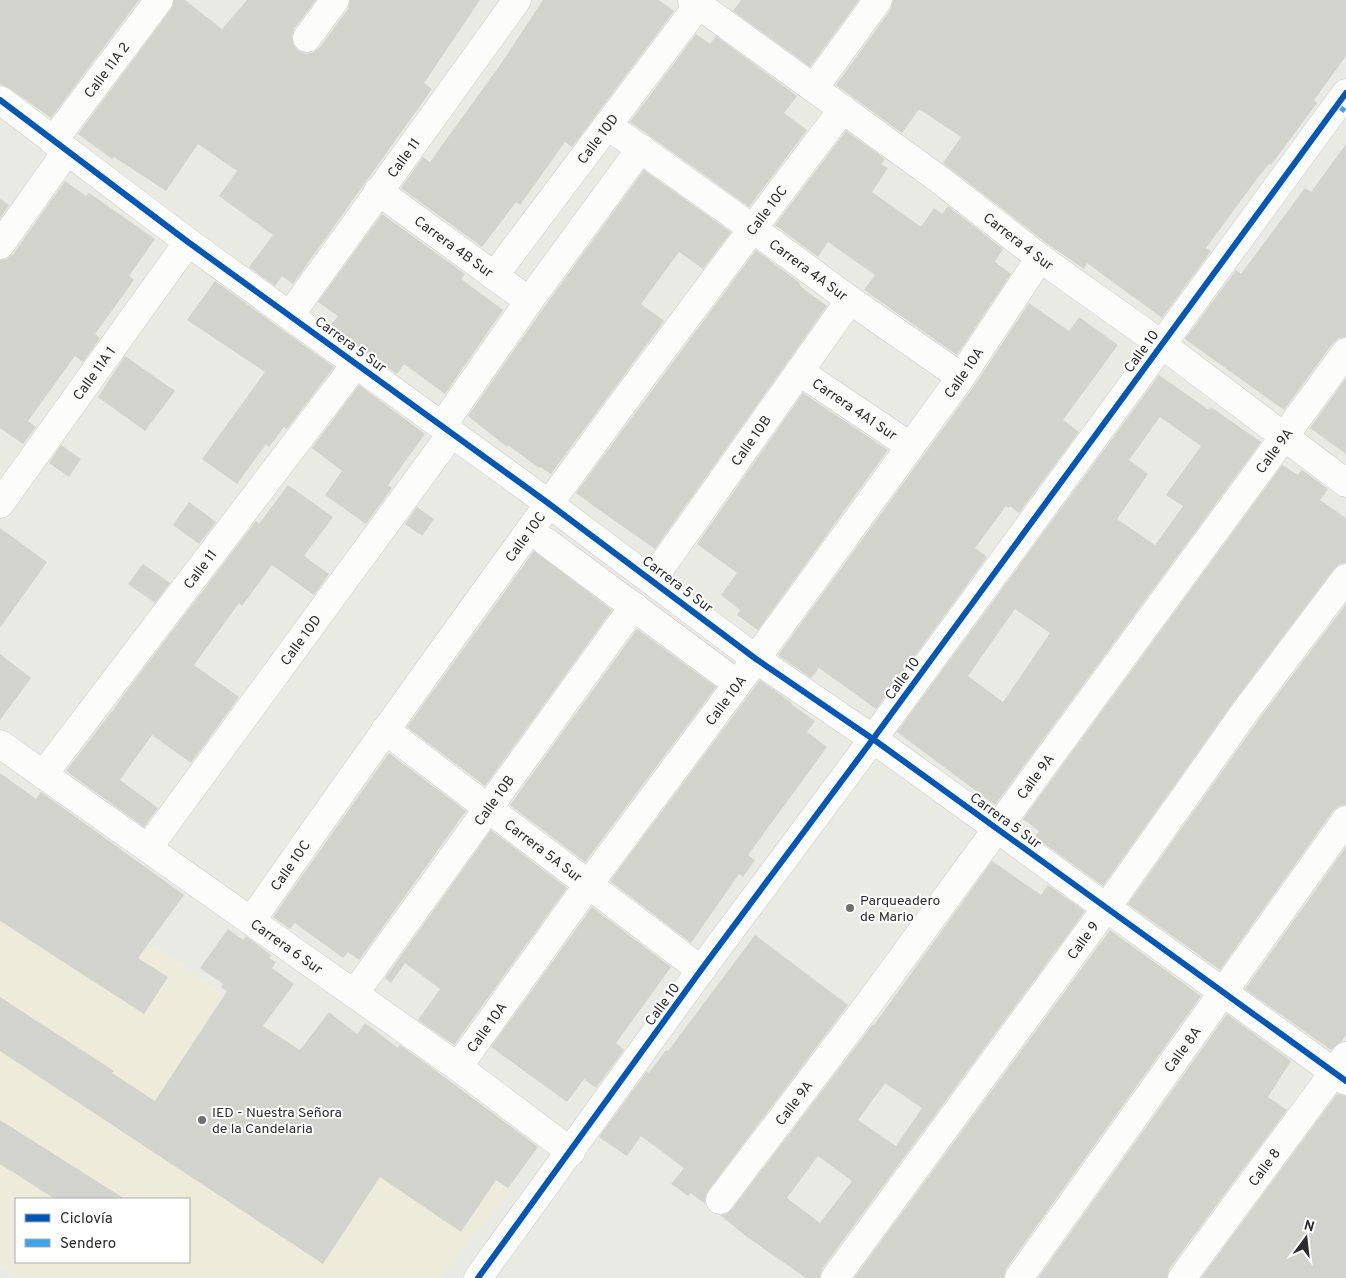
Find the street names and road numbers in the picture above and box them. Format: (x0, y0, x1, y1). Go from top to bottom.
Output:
street label: Calle 11A 2 (81, 39, 134, 102)
street label: Calle 10D (574, 111, 623, 168)
street label: Calle 11 (385, 135, 425, 182)
street label: Calle 10C (743, 183, 792, 239)
street label: Carrera 4 Sur (979, 210, 1057, 275)
street label: Carrera 4B Sur (410, 213, 496, 282)
street label: Carrera 4A Sur (765, 236, 851, 305)
street label: Carrera 5 Sur (311, 314, 390, 377)
street label: Calle 10 (1121, 327, 1163, 377)
street label: Calle 11A 1 (70, 344, 120, 404)
street label: Calle 10A (941, 345, 988, 402)
street label: Carrera 4A1 Sur (808, 375, 900, 445)
street label: Calle 10B (728, 413, 776, 470)
street label: Calle 9A (1253, 425, 1297, 477)
street label: Calle 10C (502, 509, 550, 566)
street label: Calle 11 (181, 547, 222, 593)
street label: Carrera 5 Sur (638, 553, 716, 618)
street label: Calle 10D (278, 612, 326, 669)
street label: Calle 10 (882, 654, 924, 704)
street label: Calle 10A (703, 673, 751, 729)
street label: Calle 9A (1014, 751, 1059, 803)
street label: Calle 10B (471, 773, 519, 830)
street label: Carrera 5 Sur (966, 790, 1045, 853)
street label: Carrera 5A Sur (500, 817, 585, 887)
street label: Calle 10C (268, 838, 315, 895)
street label: Carrera 6 Sur (247, 916, 326, 979)
street label: Calle 9 (1064, 919, 1104, 963)
street label: Calle 10 (642, 980, 684, 1030)
street label: Calle 10A (464, 999, 511, 1057)
street label: Calle 8A (1161, 1024, 1206, 1077)
street label: Calle 9A (772, 1078, 817, 1130)
street label: Calle 8 (1246, 1145, 1285, 1190)

